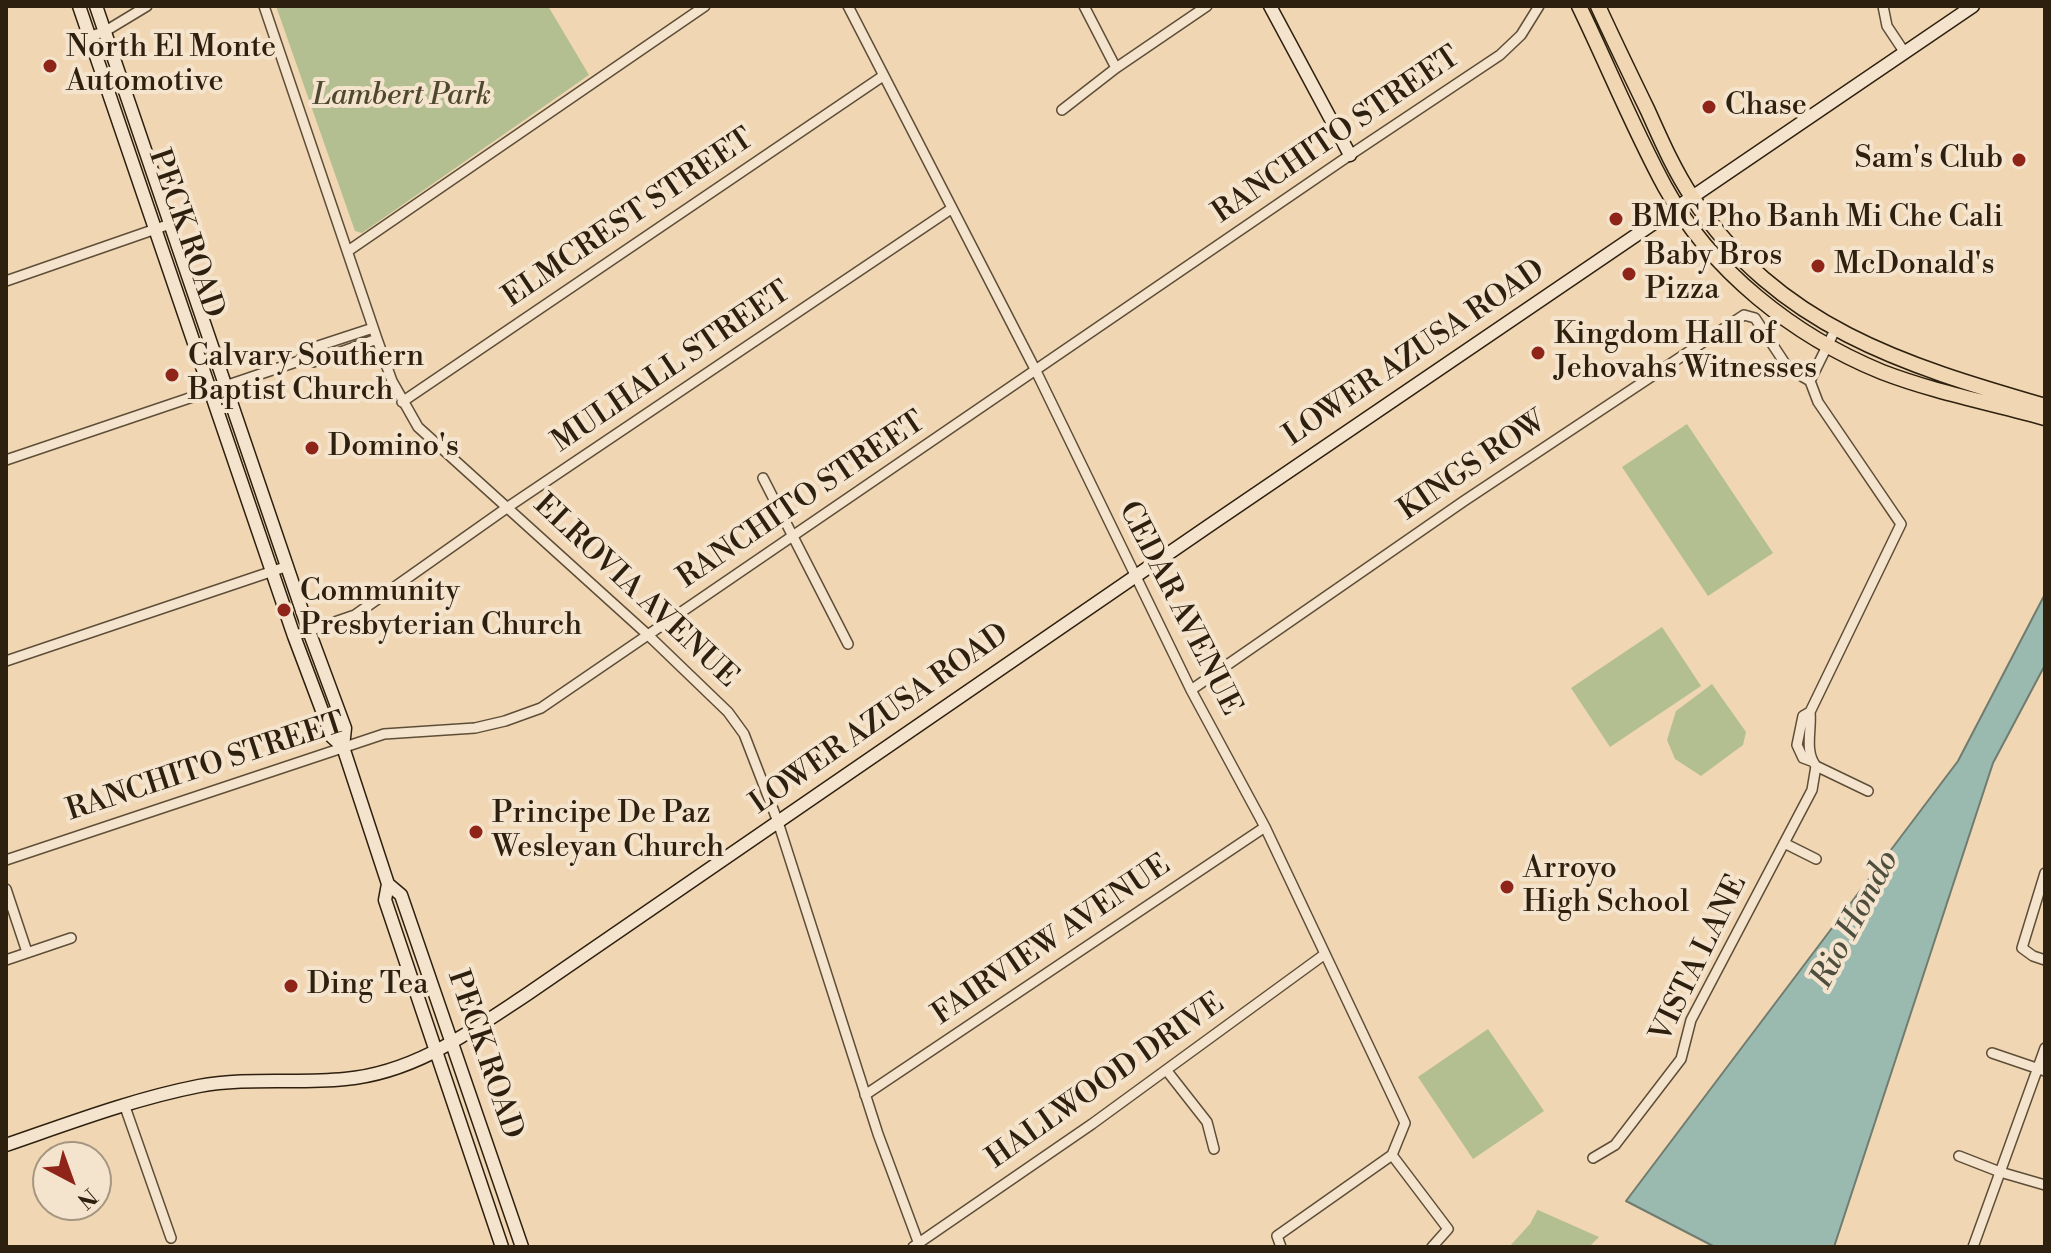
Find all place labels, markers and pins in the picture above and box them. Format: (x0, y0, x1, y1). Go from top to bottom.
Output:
place label: North El Monte Automotive (66, 31, 276, 102)
marker: North El Monte Automotive (41, 57, 59, 75)
place label: Chase (1725, 89, 1807, 125)
marker: Chase (1700, 98, 1718, 116)
place label: Sam's Club (1855, 142, 2003, 178)
marker: Sam's Club (2010, 151, 2028, 169)
place label: BMC Pho Banh Mi Che Cali (1632, 201, 2003, 237)
marker: BMC Pho Banh Mi Che Cali (1607, 210, 1625, 228)
place label: Baby Bros Pizza (1645, 239, 1782, 310)
place label: McDonald's (1834, 248, 1995, 284)
marker: McDonald's (1809, 257, 1827, 275)
marker: Baby Bros Pizza (1620, 265, 1638, 283)
place label: Kingdom Hall of Jehovahs Witnesses (1554, 318, 1817, 388)
place label: Calvary Southern Baptist Church (188, 340, 424, 410)
marker: Kingdom Hall of Jehovahs Witnesses (1529, 344, 1547, 362)
marker: Calvary Southern Baptist Church (163, 366, 181, 384)
place label: Domino's (328, 430, 459, 466)
marker: Domino's (303, 439, 321, 457)
place label: Community Presbyterian Church (300, 575, 582, 646)
marker: Community Presbyterian Church (275, 601, 293, 619)
place label: Principe De Paz Wesleyan Church (492, 797, 724, 868)
marker: Principe De Paz Wesleyan Church (467, 823, 485, 841)
place label: Arroyo High School (1523, 852, 1689, 922)
marker: Arroyo High School (1498, 878, 1516, 896)
place label: Ding Tea (307, 968, 429, 1004)
marker: Ding Tea (282, 977, 300, 995)

